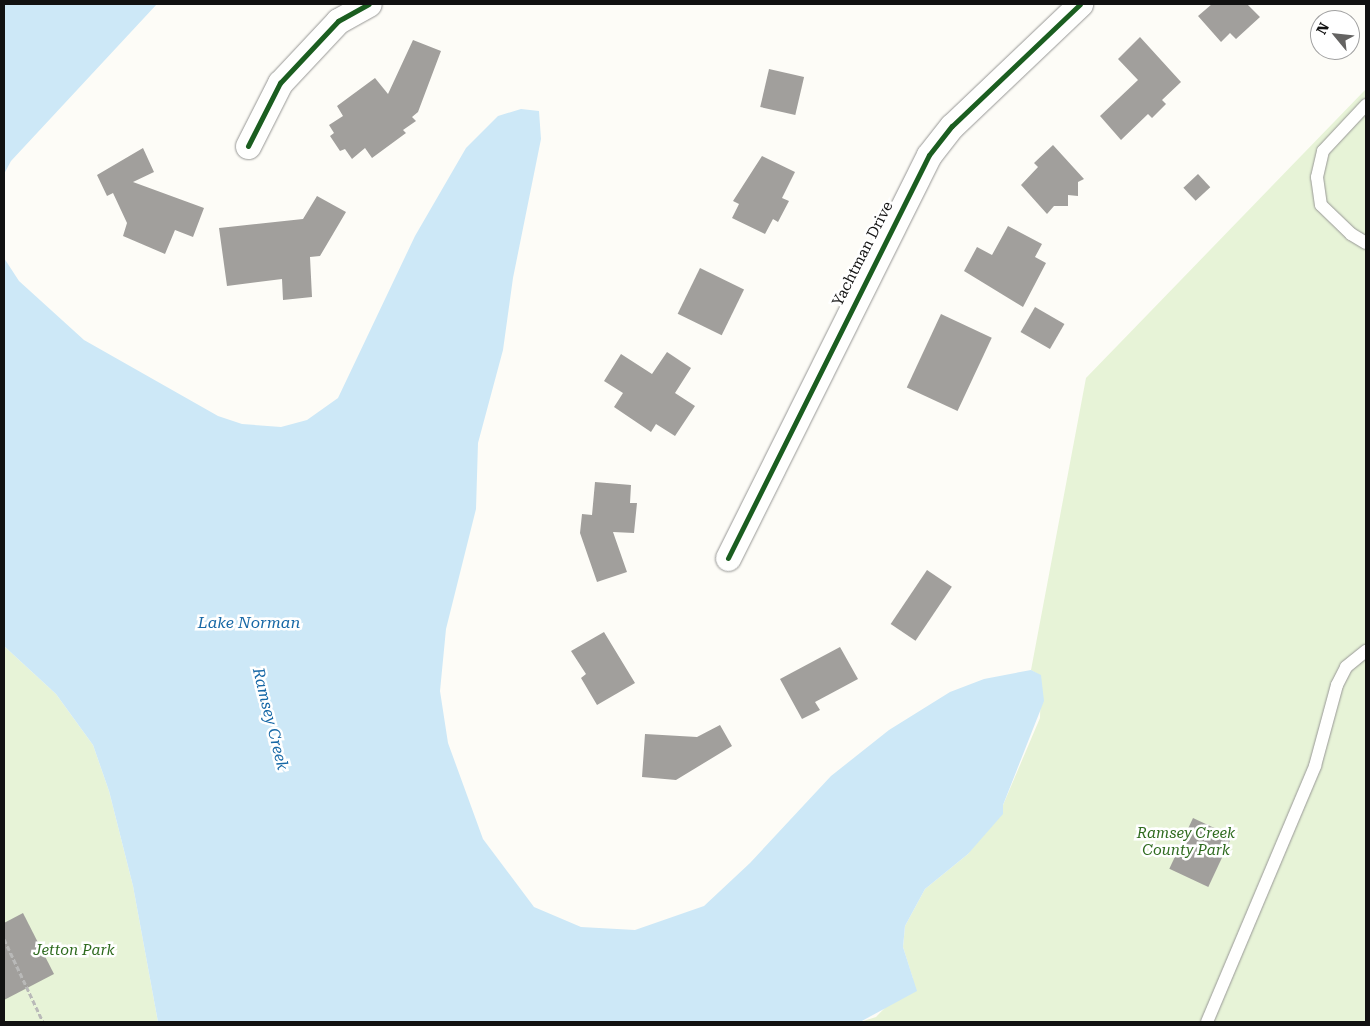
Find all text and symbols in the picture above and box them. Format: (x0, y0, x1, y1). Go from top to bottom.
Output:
north arrow (1310, 10, 1360, 60)
text: N (1313, 20, 1332, 37)
street label: Yachtman Drive (829, 199, 897, 309)
water label: Lake Norman (198, 613, 300, 633)
water label: Ramsey Creek (248, 666, 292, 772)
park label: Ramsey Creek County Park (1137, 824, 1235, 859)
park label: Jetton Park (33, 942, 115, 960)

